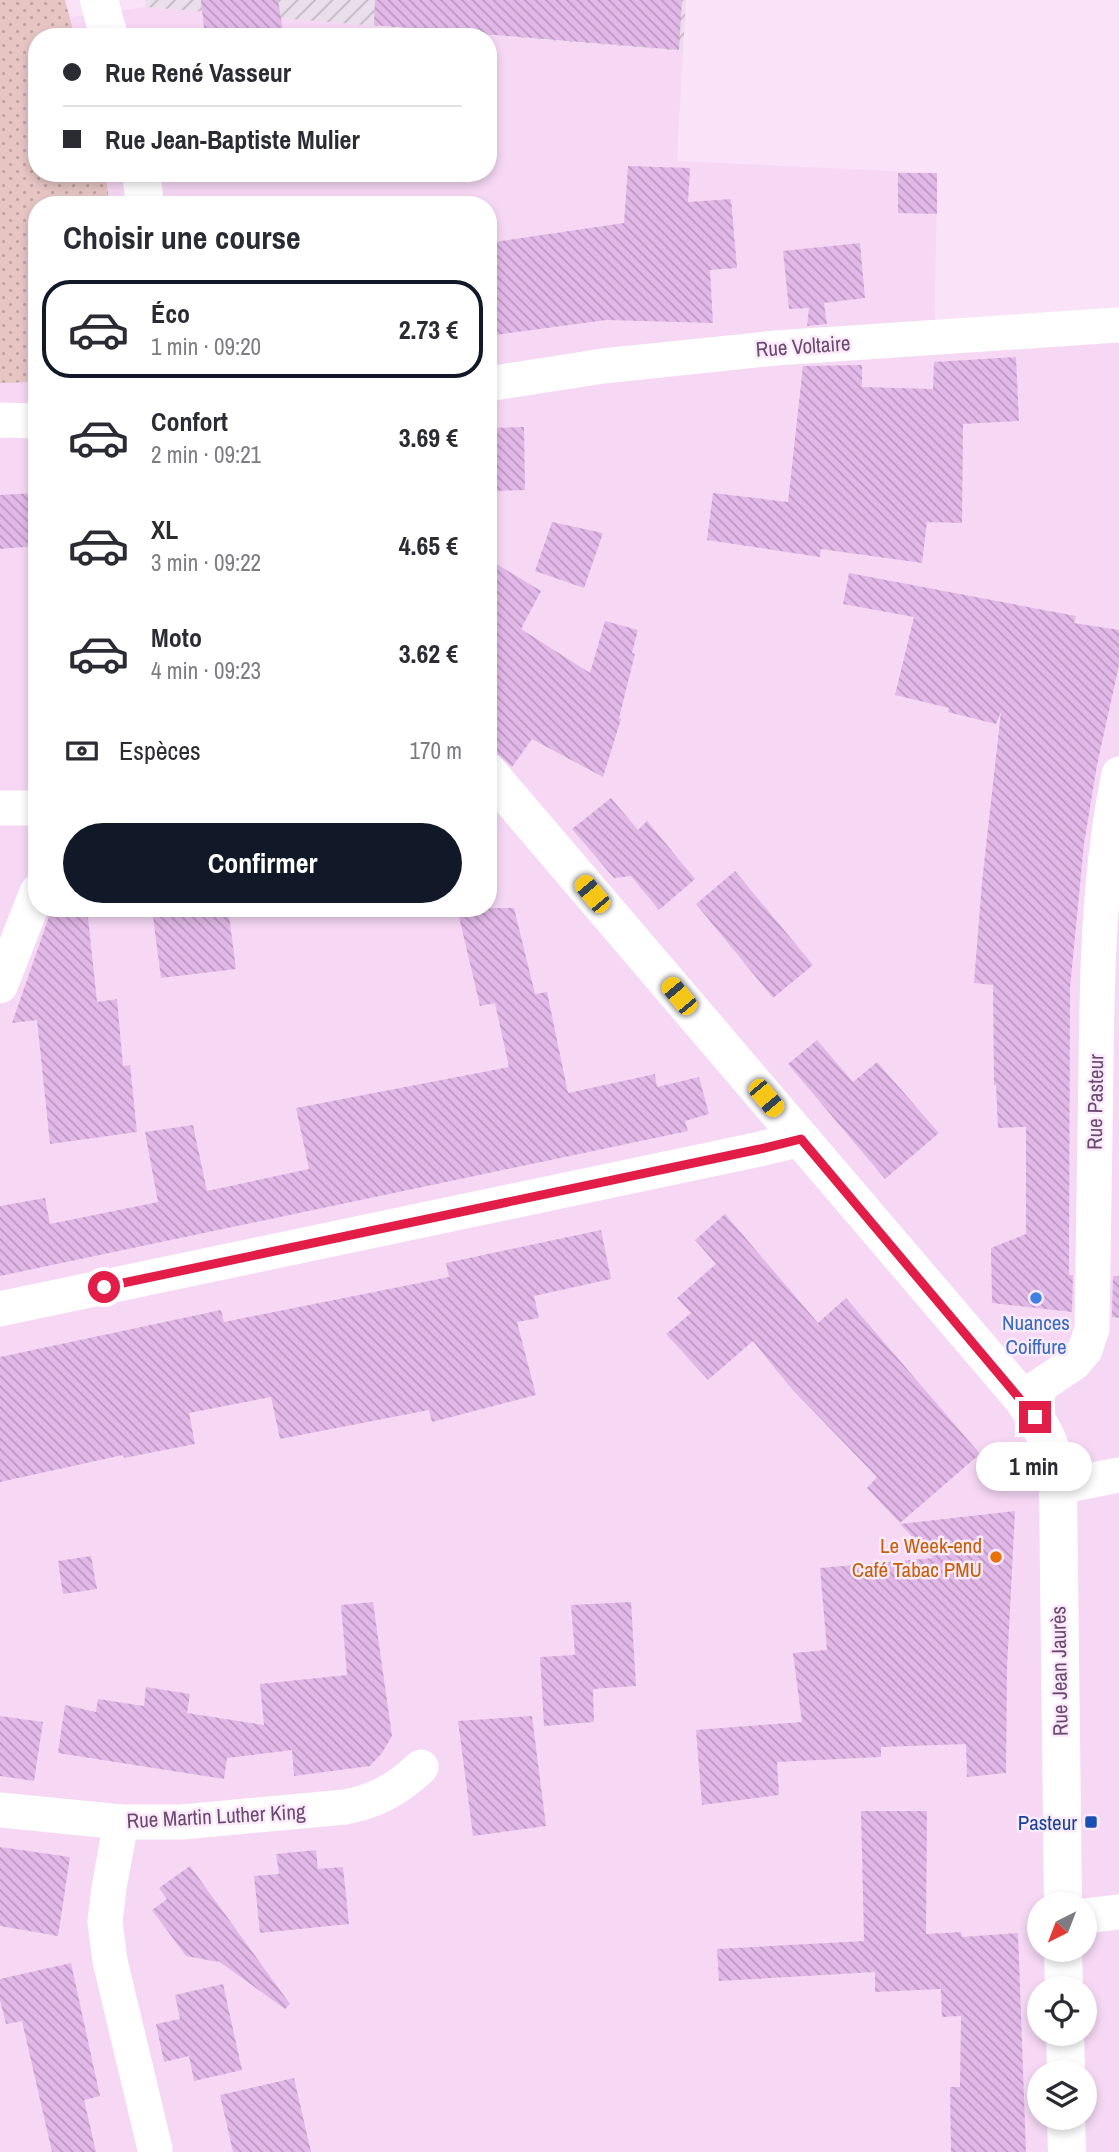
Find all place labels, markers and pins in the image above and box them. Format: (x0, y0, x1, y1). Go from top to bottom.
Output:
marker: Nuances Coiffure (1028, 1290, 1044, 1306)
place label: Nuances Coiffure (1002, 1308, 1070, 1361)
place label: Le Week-end Café Tabac PMU (852, 1531, 982, 1584)
marker: Le Week-end Café Tabac PMU (988, 1549, 1004, 1565)
place label: Pasteur (1018, 1808, 1077, 1837)
marker: Pasteur (1083, 1814, 1099, 1830)

